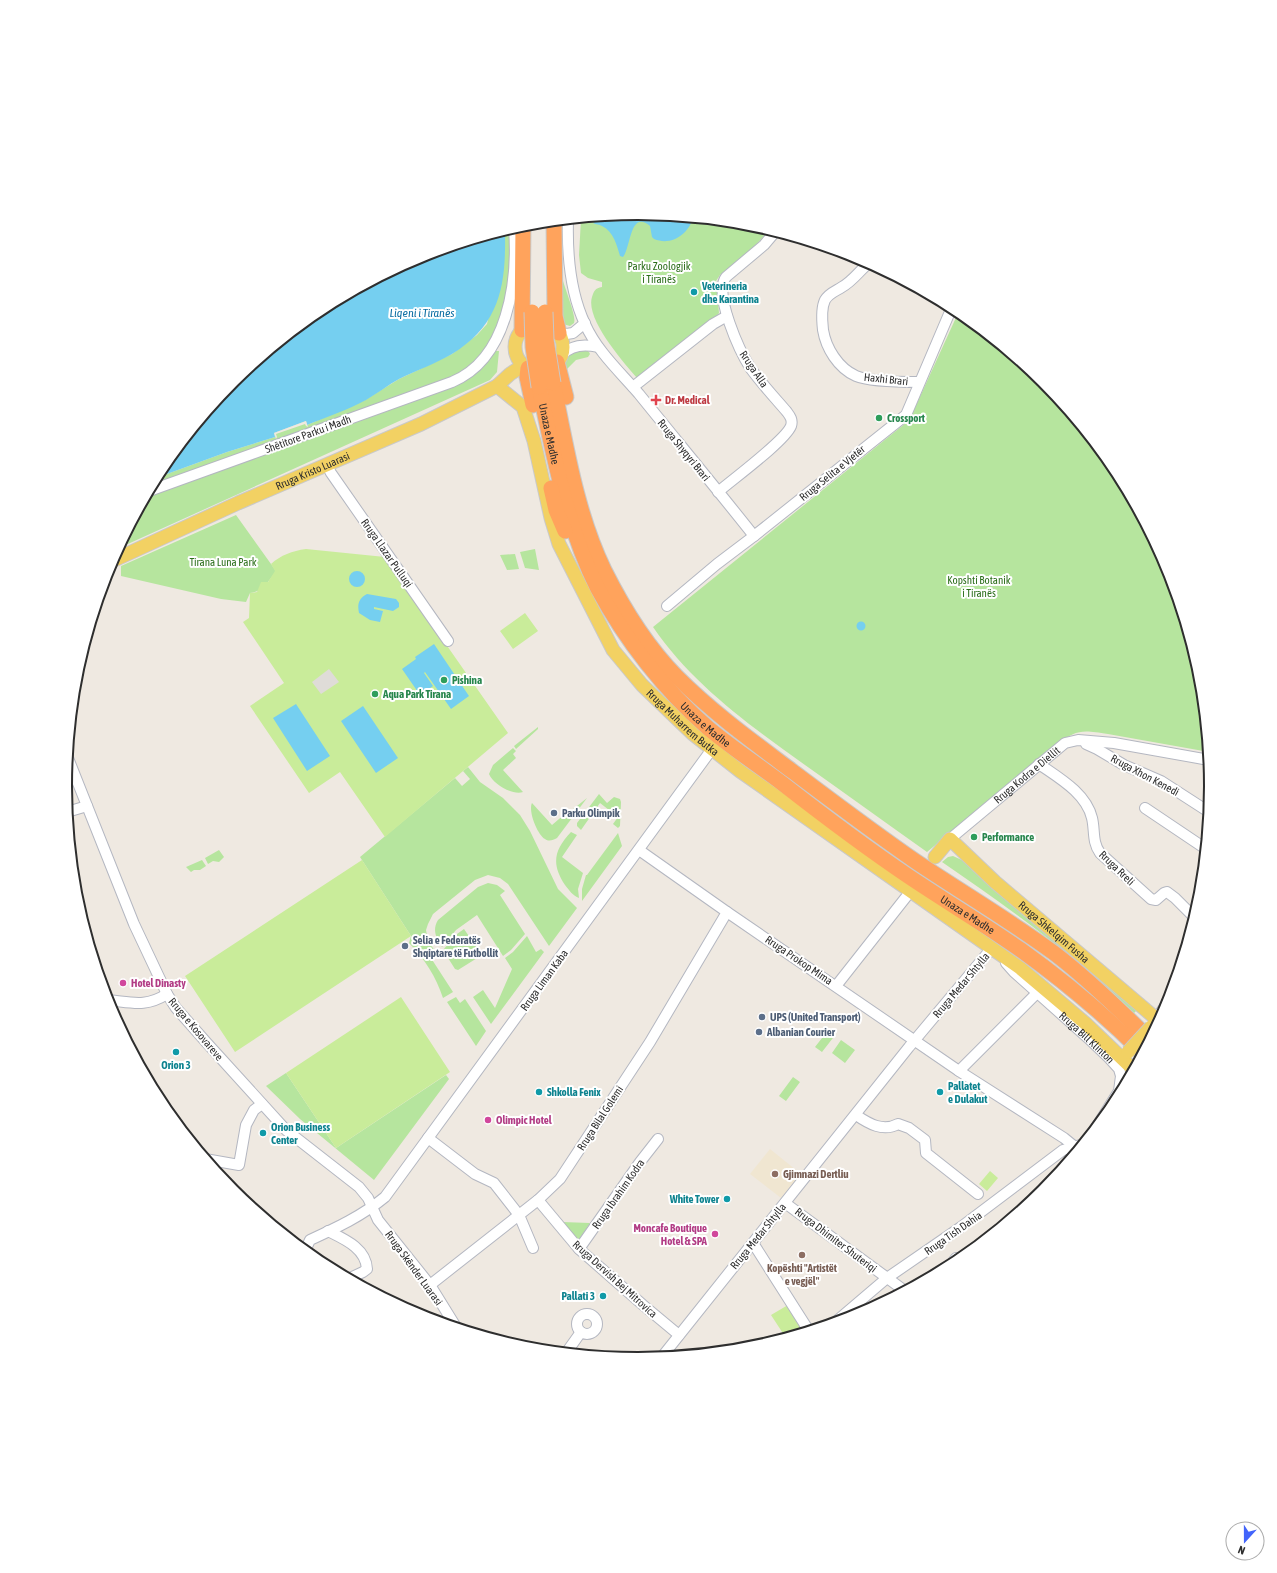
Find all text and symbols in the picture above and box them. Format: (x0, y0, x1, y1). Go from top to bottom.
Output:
park label: Parku Zoologjik i Tiranës (627, 260, 691, 285)
place label: Veterineria dhe Karantina (701, 280, 759, 305)
marker: Veterineria dhe Karantina (689, 287, 699, 297)
water label: Liqeni i Tiranës (389, 306, 455, 320)
street label: Rruga Alla (737, 348, 771, 390)
street label: Haxhi Brari (863, 371, 909, 387)
marker: Dr. Medical (650, 394, 662, 406)
place label: Dr. Medical (665, 394, 711, 406)
street label: Unaza e Madhe (537, 402, 562, 466)
place label: Crossport (887, 412, 926, 424)
street label: Shëtitore Parku i Madh (263, 413, 353, 455)
marker: Crossport (874, 413, 884, 423)
street label: Rruga Shyqyri Brari (656, 417, 712, 483)
street label: Rruga Selita e Vjetër (797, 442, 868, 503)
street label: Rruga Kristo Luarasi (274, 450, 351, 492)
street label: Rruga Llazar Pulluqi (359, 516, 415, 590)
park label: Tirana Luna Park (189, 556, 257, 568)
park label: Kopshti Botanik i Tiranës (947, 574, 1011, 599)
place label: Pishina (452, 674, 482, 686)
marker: Pishina (439, 675, 449, 685)
street label: Rruga Muharrem Butka (644, 687, 721, 758)
place label: Aqua Park Tirana (382, 688, 451, 700)
marker: Aqua Park Tirana (370, 689, 380, 699)
street label: Unaza e Madhe (678, 700, 733, 749)
street label: Rruga Kodra e Diellit (991, 744, 1062, 806)
street label: Rruga Xhon Kenedi (1109, 752, 1181, 798)
place label: Parku Olimpik (562, 807, 620, 819)
marker: Parku Olimpik (549, 808, 559, 818)
place label: Performance (982, 831, 1034, 843)
marker: Performance (969, 832, 979, 842)
street label: Rruga Rreli (1097, 848, 1137, 888)
street label: Unaza e Madhe (938, 893, 997, 936)
street label: Rruga Shkelqim Fusha (1016, 899, 1092, 965)
street label: Rruga Prokop Mima (763, 933, 835, 987)
place label: Selia e Federatës Shqiptare të Futbollit (413, 934, 499, 959)
marker: Selia e Federatës Shqiptare të Futbollit (400, 941, 410, 951)
street label: Rruga Liman Kaba (518, 947, 570, 1013)
street label: Rruga Medar Shtylla (930, 950, 992, 1020)
place label: Hotel Dinasty (131, 977, 186, 989)
marker: Hotel Dinasty (118, 978, 128, 988)
street label: Rruga e Kosovareve (166, 995, 226, 1063)
street label: Rruga Bill Klinton (1057, 1009, 1117, 1066)
place label: UPS (United Transport) (770, 1011, 861, 1023)
marker: UPS (United Transport) (757, 1012, 767, 1022)
place label: Albanian Courier (766, 1026, 836, 1038)
marker: Albanian Courier (754, 1027, 764, 1037)
marker: Orion 3 (171, 1047, 181, 1057)
place label: Orion 3 (161, 1059, 191, 1071)
place label: Pallatet e Dulakut (948, 1080, 988, 1105)
street label: Rruga Bilal Golemi (575, 1083, 625, 1153)
place label: Shkolla Fenix (547, 1086, 601, 1098)
marker: Shkolla Fenix (534, 1087, 544, 1097)
marker: Pallatet e Dulakut (935, 1087, 945, 1097)
place label: Olimpic Hotel (496, 1114, 553, 1126)
marker: Olimpic Hotel (483, 1115, 493, 1125)
place label: Orion Business Center (271, 1121, 330, 1146)
marker: Orion Business Center (258, 1128, 268, 1138)
street label: Rruga Ibrahim Kodra (589, 1157, 647, 1231)
place label: Gjimnazi Dertliu (783, 1168, 848, 1180)
marker: Gjimnazi Dertliu (770, 1169, 780, 1179)
place label: White Tower (669, 1193, 720, 1205)
marker: White Tower (722, 1194, 732, 1204)
street label: Rruga Medar Shtylla (728, 1201, 788, 1271)
street label: Rruga Dhimiter Shuteriqi (793, 1205, 879, 1275)
street label: Rruga Tish Dahia (922, 1209, 984, 1257)
place label: Moncafe Boutique Hotel & SPA (633, 1222, 708, 1247)
street label: Rruga Skënder Luarasi (383, 1228, 445, 1308)
marker: Moncafe Boutique Hotel & SPA (710, 1229, 720, 1239)
street label: Rruga Dervish Bej Mitrovica (570, 1238, 660, 1320)
marker: Kopështi "Artistët e vegjël" (797, 1250, 807, 1260)
place label: Kopështi "Artistët e vegjël" (767, 1262, 838, 1287)
place label: Pallati 3 (561, 1290, 595, 1302)
marker: Pallati 3 (598, 1291, 608, 1301)
north arrow (1225, 1521, 1265, 1561)
text: N (1236, 1544, 1247, 1557)

